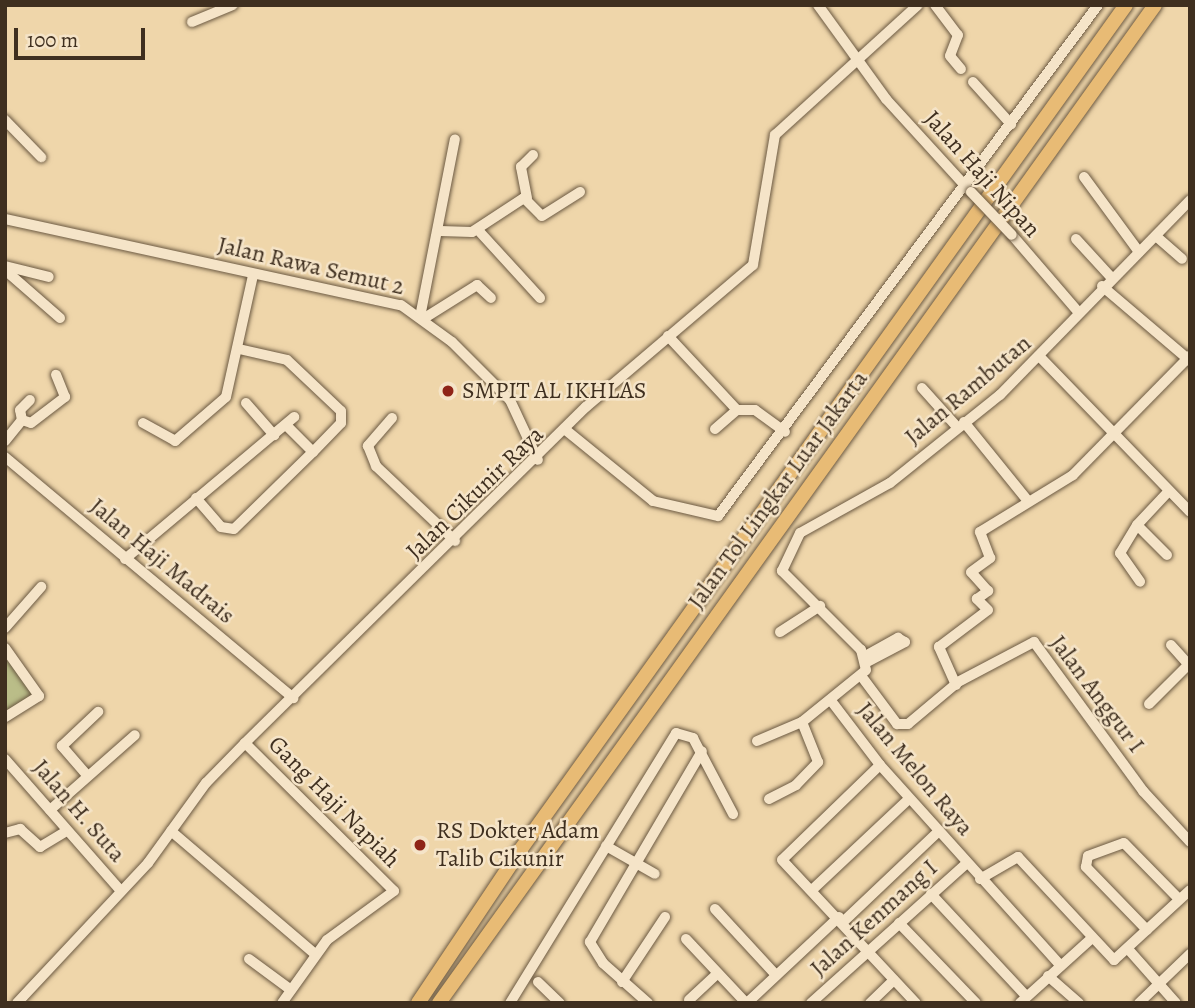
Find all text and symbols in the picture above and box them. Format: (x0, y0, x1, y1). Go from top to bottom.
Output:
scale bar (18, 14, 149, 58)
text: 100 m (27, 26, 78, 54)
street label: Jalan Haji Nipan (918, 105, 1046, 243)
street label: Jalan Rawa Semut 2 (215, 231, 407, 301)
street label: Jalan Rambutan (899, 329, 1037, 451)
street label: Jalan Tol Lingkar Luar Jakarta (682, 365, 874, 615)
place label: SMPIT AL IKHLAS (462, 377, 647, 405)
marker: SMPIT AL IKHLAS (440, 383, 456, 399)
street label: Jalan Cikunir Raya (400, 420, 550, 566)
street label: Jalan Haji Madrais (84, 492, 240, 630)
street label: Jalan Anggur I (1043, 630, 1151, 758)
street label: Jalan Melon Raya (851, 696, 979, 842)
street label: Gang Haji Napiah (262, 730, 406, 874)
street label: Jalan H. Suta (26, 753, 132, 869)
place label: RS Dokter Adam Talib Cikunir (436, 817, 599, 873)
marker: RS Dokter Adam Talib Cikunir (410, 835, 430, 855)
street label: Jalan Kenmang I (804, 853, 944, 983)

